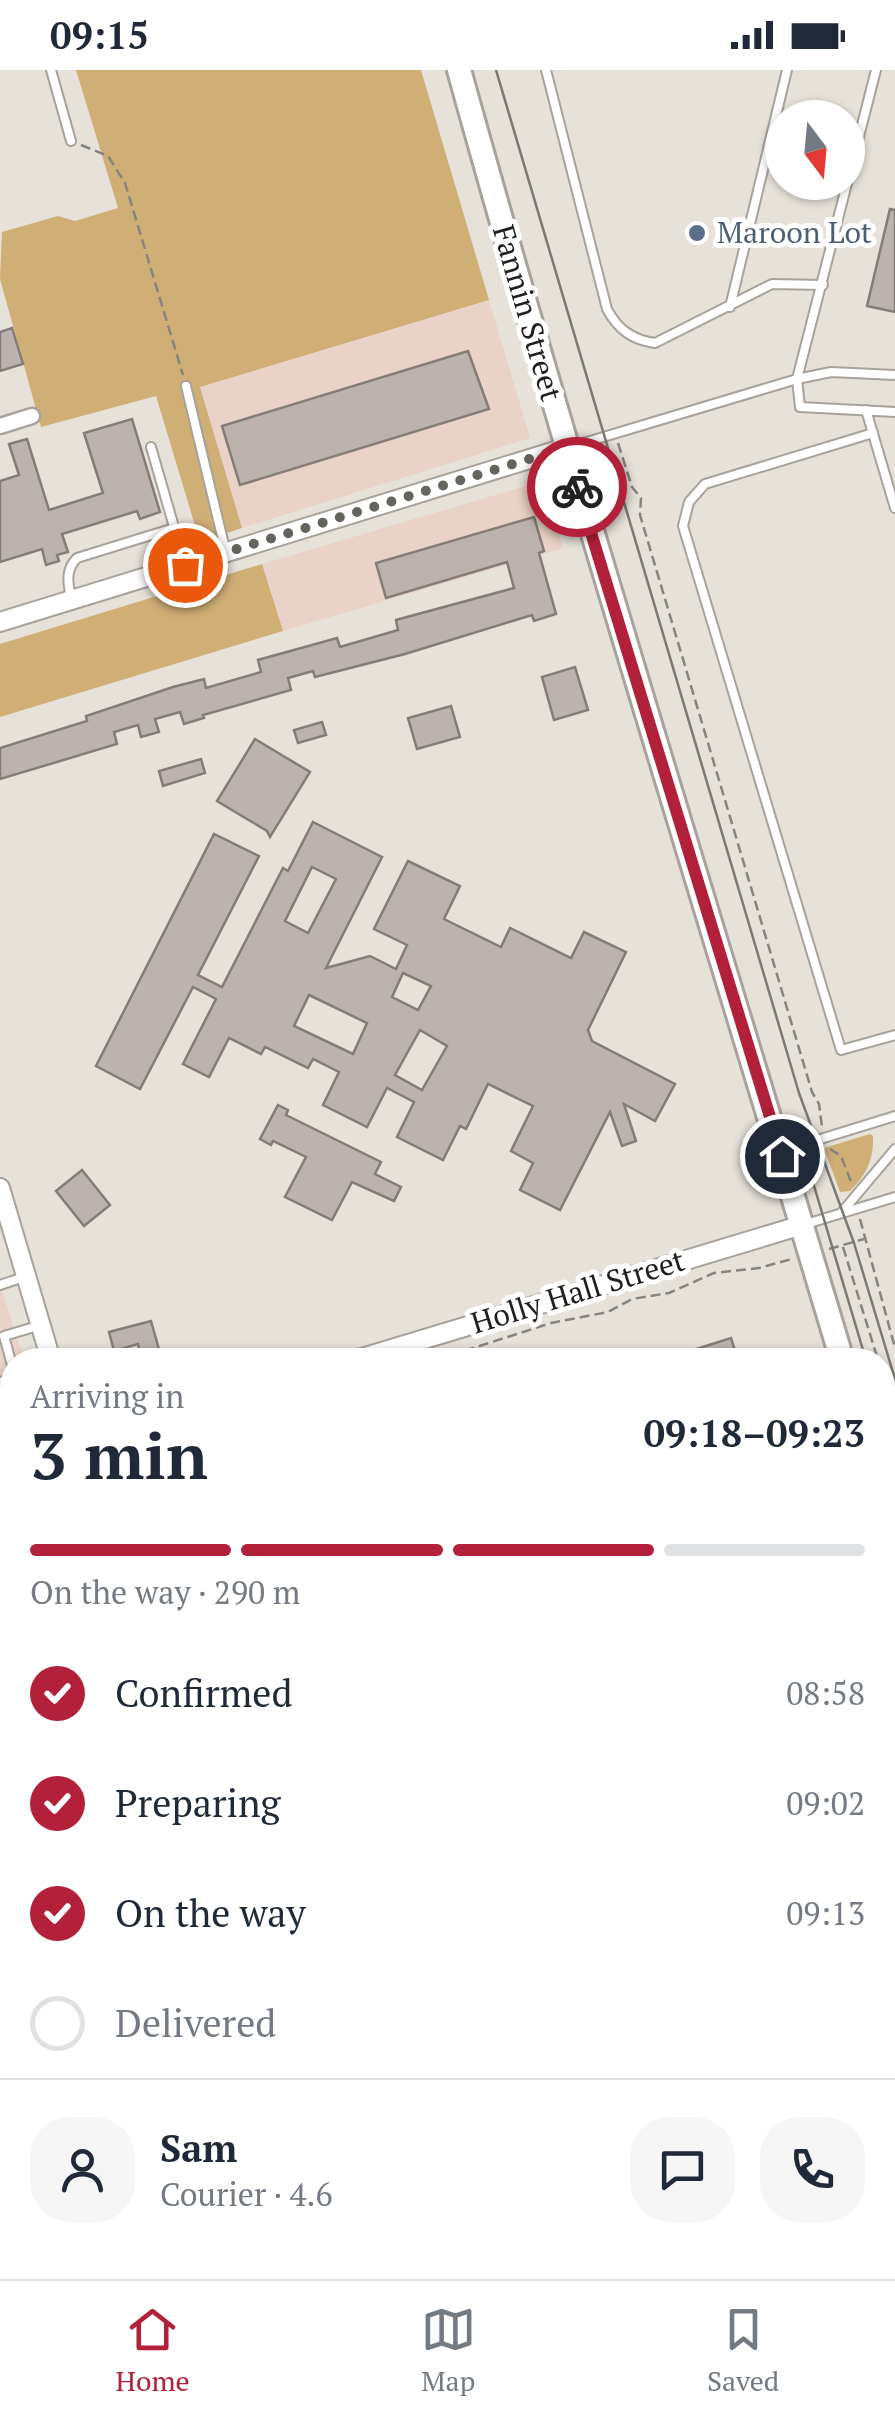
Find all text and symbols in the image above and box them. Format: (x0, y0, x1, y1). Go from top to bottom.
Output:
text: 09:15 (50, 10, 149, 60)
north arrow (765, 100, 865, 200)
map controls (765, 100, 865, 200)
place label: Maroon Lot (717, 212, 872, 252)
street label: Fannin Street (484, 220, 572, 405)
marker: Maroon Lot (686, 222, 708, 244)
courier (527, 437, 627, 537)
icon: bike (550, 460, 605, 515)
pin (143, 523, 228, 608)
icon: bag (158, 538, 213, 593)
pin (740, 1114, 825, 1199)
icon: home (755, 1129, 810, 1184)
street label: Holly Hall Street (466, 1240, 689, 1343)
text: Arriving in (30, 1375, 184, 1417)
text: 09:18–09:23 (643, 1408, 865, 1458)
text: 3 min (30, 1411, 208, 1498)
text: On the way · 290 m (30, 1571, 300, 1613)
icon: check (30, 1666, 85, 1721)
text: Confirmed (115, 1668, 293, 1718)
text: 08:58 (786, 1672, 865, 1714)
icon: check (30, 1776, 85, 1831)
text: Preparing (115, 1778, 281, 1828)
text: 09:02 (786, 1782, 865, 1824)
icon: check (30, 1886, 85, 1941)
text: On the way (115, 1888, 306, 1938)
text: 09:13 (786, 1892, 865, 1934)
text: Delivered (115, 1998, 276, 2048)
button: person (30, 2117, 135, 2222)
button: chat (630, 2117, 735, 2222)
button: phone (760, 2117, 865, 2222)
text: Sam (160, 2123, 237, 2173)
text: Courier · 4.6 (160, 2173, 332, 2215)
tab: Home (116, 2302, 190, 2399)
tab: Map (421, 2302, 476, 2399)
tab: Saved (707, 2302, 779, 2399)

